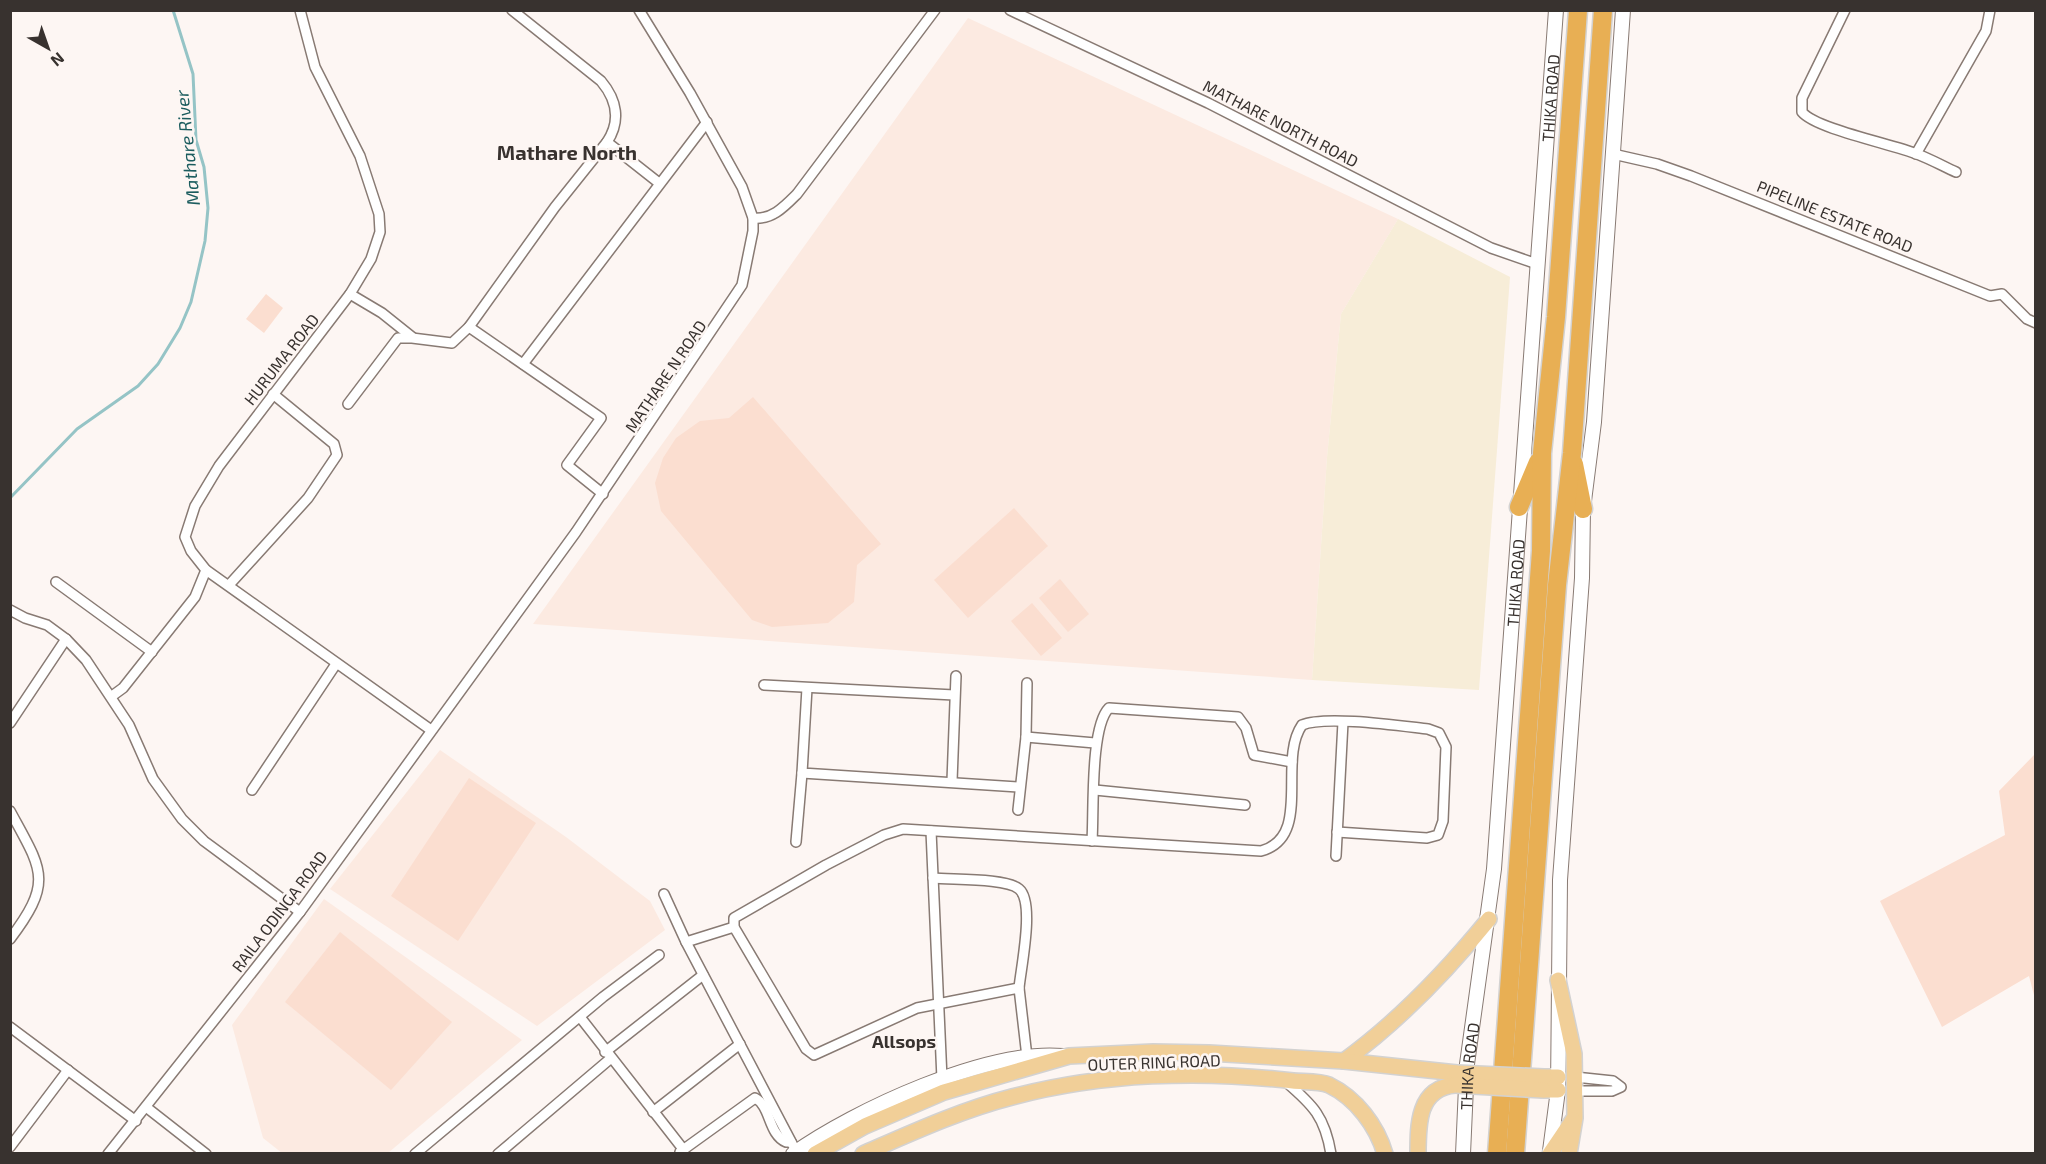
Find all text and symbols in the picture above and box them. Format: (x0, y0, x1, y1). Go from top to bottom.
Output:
north arrow (18, 18, 78, 78)
text: N (47, 49, 68, 71)
street label: THIKA ROAD (1537, 53, 1562, 142)
street label: MATHARE NORTH ROAD (1200, 76, 1362, 170)
water label: Mathare River (170, 88, 204, 207)
district label: Mathare North (497, 140, 637, 164)
street label: PIPELINE ESTATE ROAD (1754, 176, 1916, 256)
street label: HURUMA ROAD (240, 310, 322, 408)
street label: MATHARE N ROAD (620, 316, 710, 436)
street label: THIKA ROAD (1502, 538, 1527, 627)
street label: RAILA ODINGA ROAD (227, 847, 331, 975)
street label: THIKA ROAD (1455, 1021, 1482, 1110)
district label: Allsops (872, 1030, 936, 1052)
street label: OUTER RING ROAD (1087, 1050, 1221, 1074)

